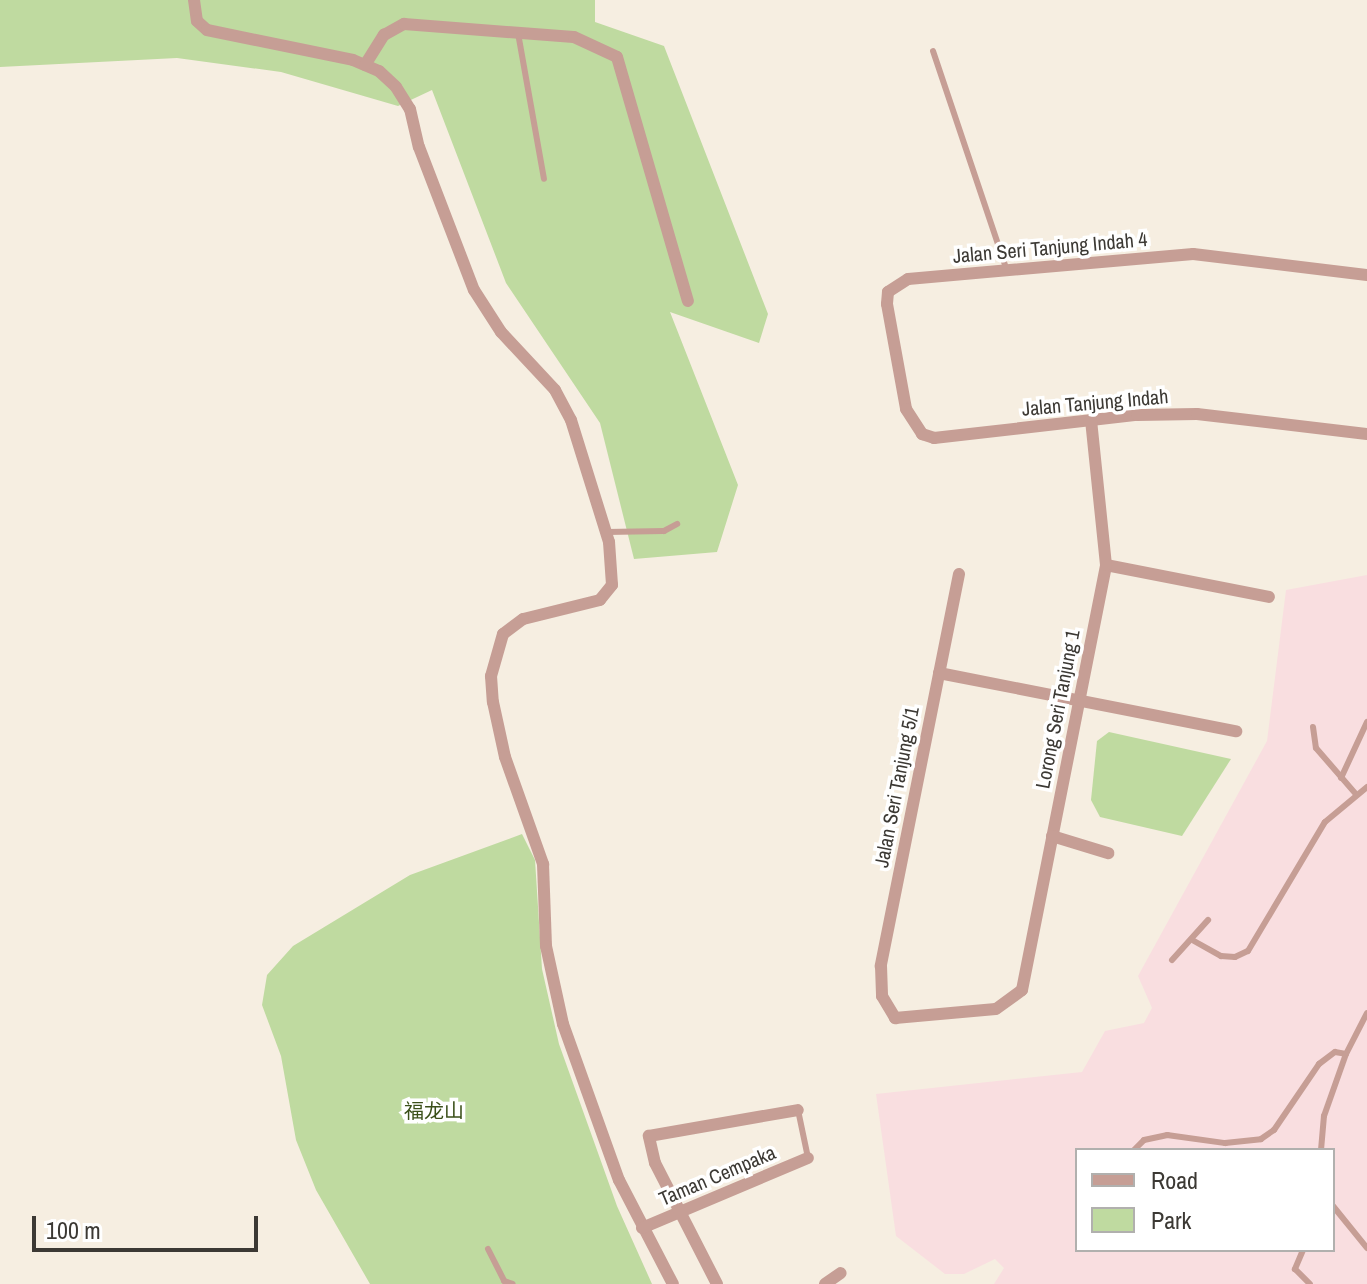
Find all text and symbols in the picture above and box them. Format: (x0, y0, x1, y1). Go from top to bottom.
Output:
street label: Jalan Seri Tanjung Indah 4 (952, 227, 1148, 267)
street label: Jalan Tanjung Indah (1021, 384, 1169, 420)
street label: Lorong Seri Tanjung 1 (1030, 627, 1084, 791)
street label: Jalan Seri Tanjung 5/1 (869, 704, 923, 870)
park label: 福龙山 (404, 1098, 464, 1122)
street label: Taman Cempaka (655, 1140, 779, 1210)
legend (1075, 1148, 1335, 1252)
text: Road (1151, 1164, 1198, 1196)
scale bar (36, 1200, 262, 1250)
text: Park (1151, 1204, 1191, 1236)
text: 100 m (46, 1214, 101, 1246)

